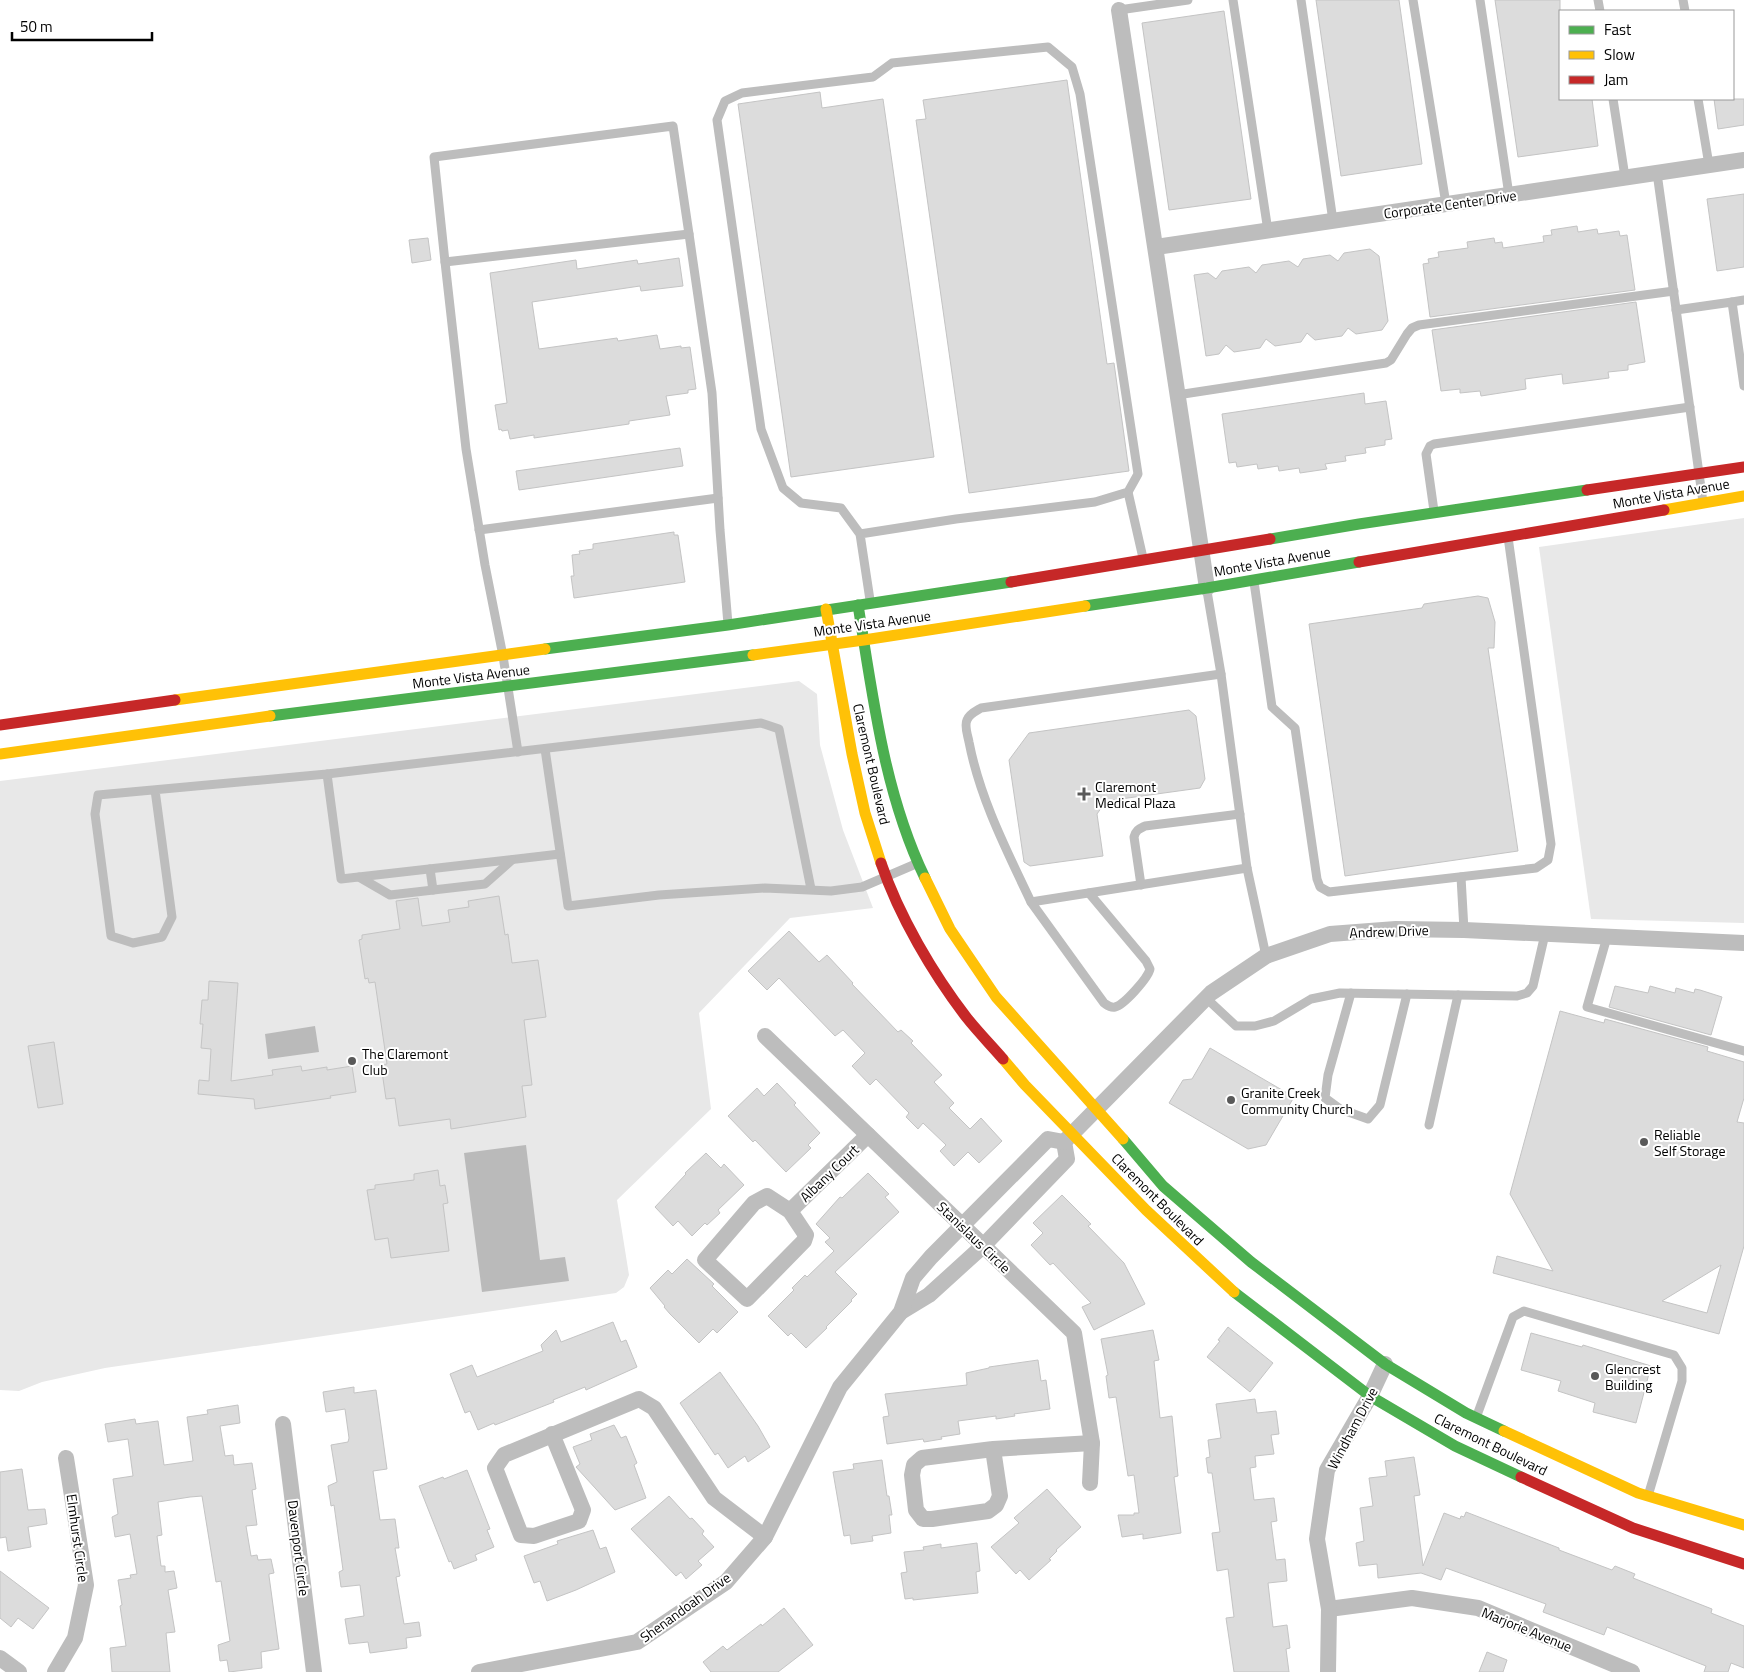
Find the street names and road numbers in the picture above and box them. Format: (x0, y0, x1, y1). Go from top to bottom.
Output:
street label: Corporate Center Drive (1382, 184, 1518, 224)
street label: Monte Vista Avenue (1611, 472, 1731, 514)
street label: Monte Vista Avenue (1212, 540, 1332, 582)
street label: Monte Vista Avenue (812, 604, 932, 642)
street label: Monte Vista Avenue (411, 658, 531, 694)
street label: Claremont Boulevard (848, 701, 896, 827)
street label: Andrew Drive (1349, 919, 1429, 943)
street label: Albany Court (795, 1139, 863, 1207)
street label: Claremont Boulevard (1107, 1148, 1209, 1250)
street label: Stanislaus Circle (932, 1196, 1016, 1278)
street label: Windham Drive (1322, 1383, 1382, 1473)
street label: Claremont Boulevard (1431, 1407, 1551, 1481)
street label: Elmhurst Circle (61, 1493, 95, 1583)
street label: Davenport Circle (283, 1499, 315, 1597)
street label: Shenandoah Drive (635, 1567, 735, 1647)
street label: Marjorie Avenue (1479, 1601, 1575, 1657)

